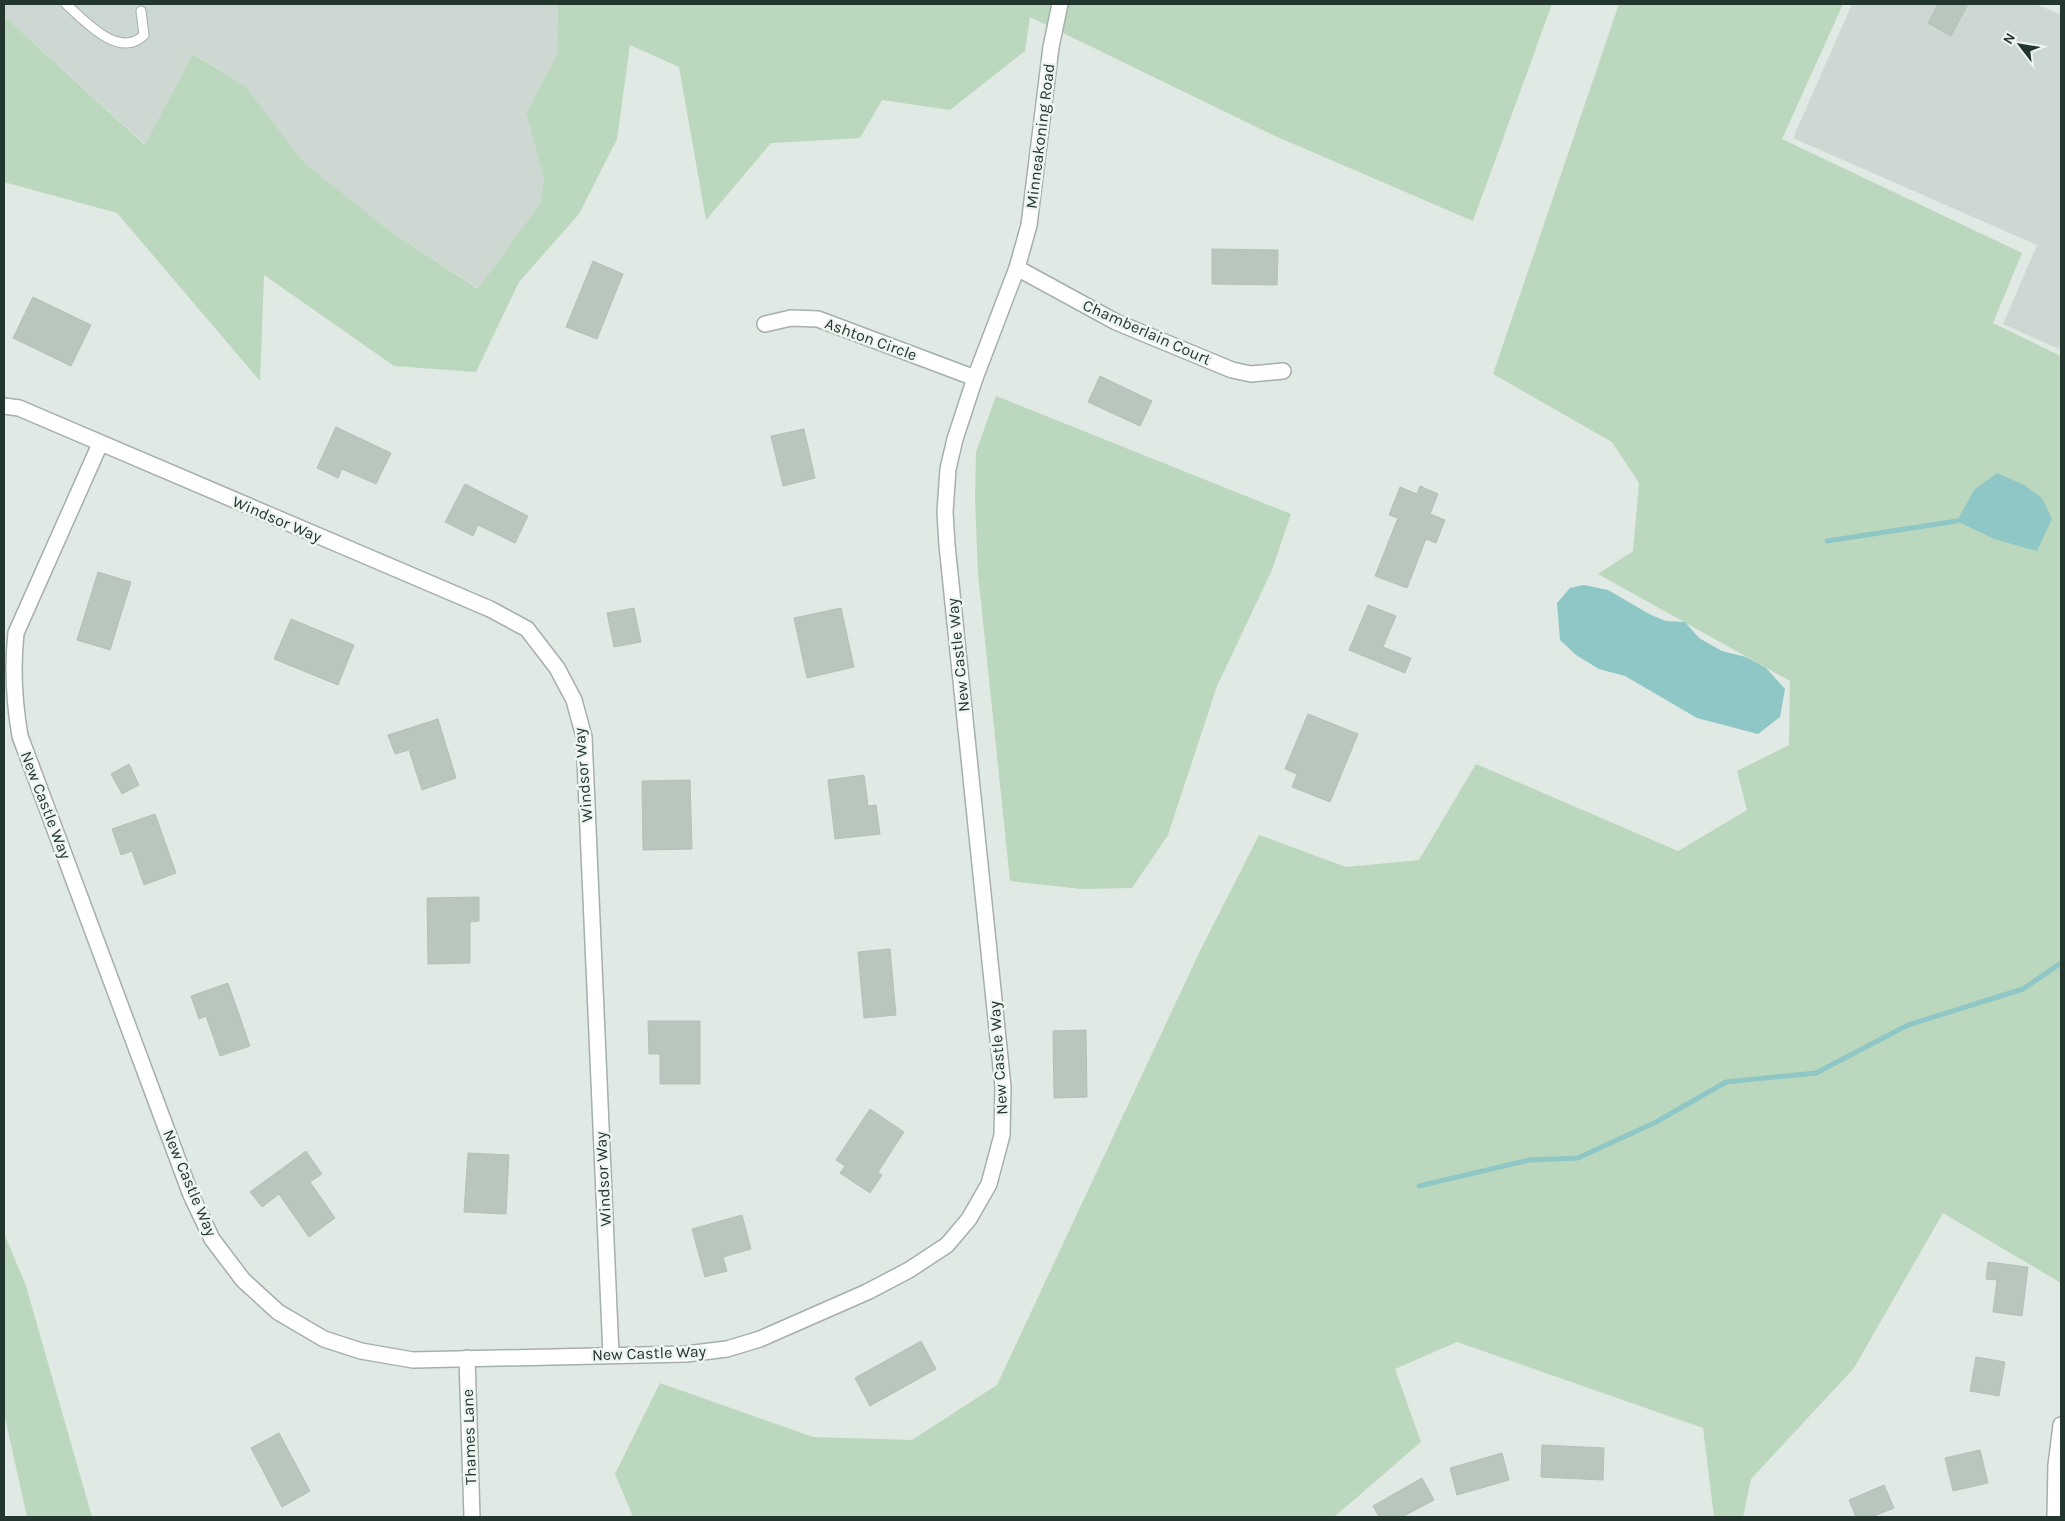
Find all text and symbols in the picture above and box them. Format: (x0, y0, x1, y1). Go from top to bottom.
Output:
north arrow (1995, 20, 2045, 70)
text: N (1999, 30, 2019, 47)
street label: Minneakoning Road (1022, 62, 1058, 210)
street label: Chamberlain Court (1080, 295, 1214, 369)
street label: Ashton Circle (822, 314, 920, 364)
street label: Windsor Way (230, 492, 325, 547)
street label: New Castle Way (943, 597, 973, 713)
street label: Windsor Way (569, 726, 597, 823)
street label: New Castle Way (17, 748, 76, 862)
street label: New Castle Way (985, 1000, 1011, 1116)
street label: New Castle Way (159, 1127, 221, 1240)
street label: Windsor Way (591, 1131, 615, 1227)
street label: New Castle Way (592, 1341, 707, 1364)
street label: Thames Lane (458, 1389, 480, 1485)

